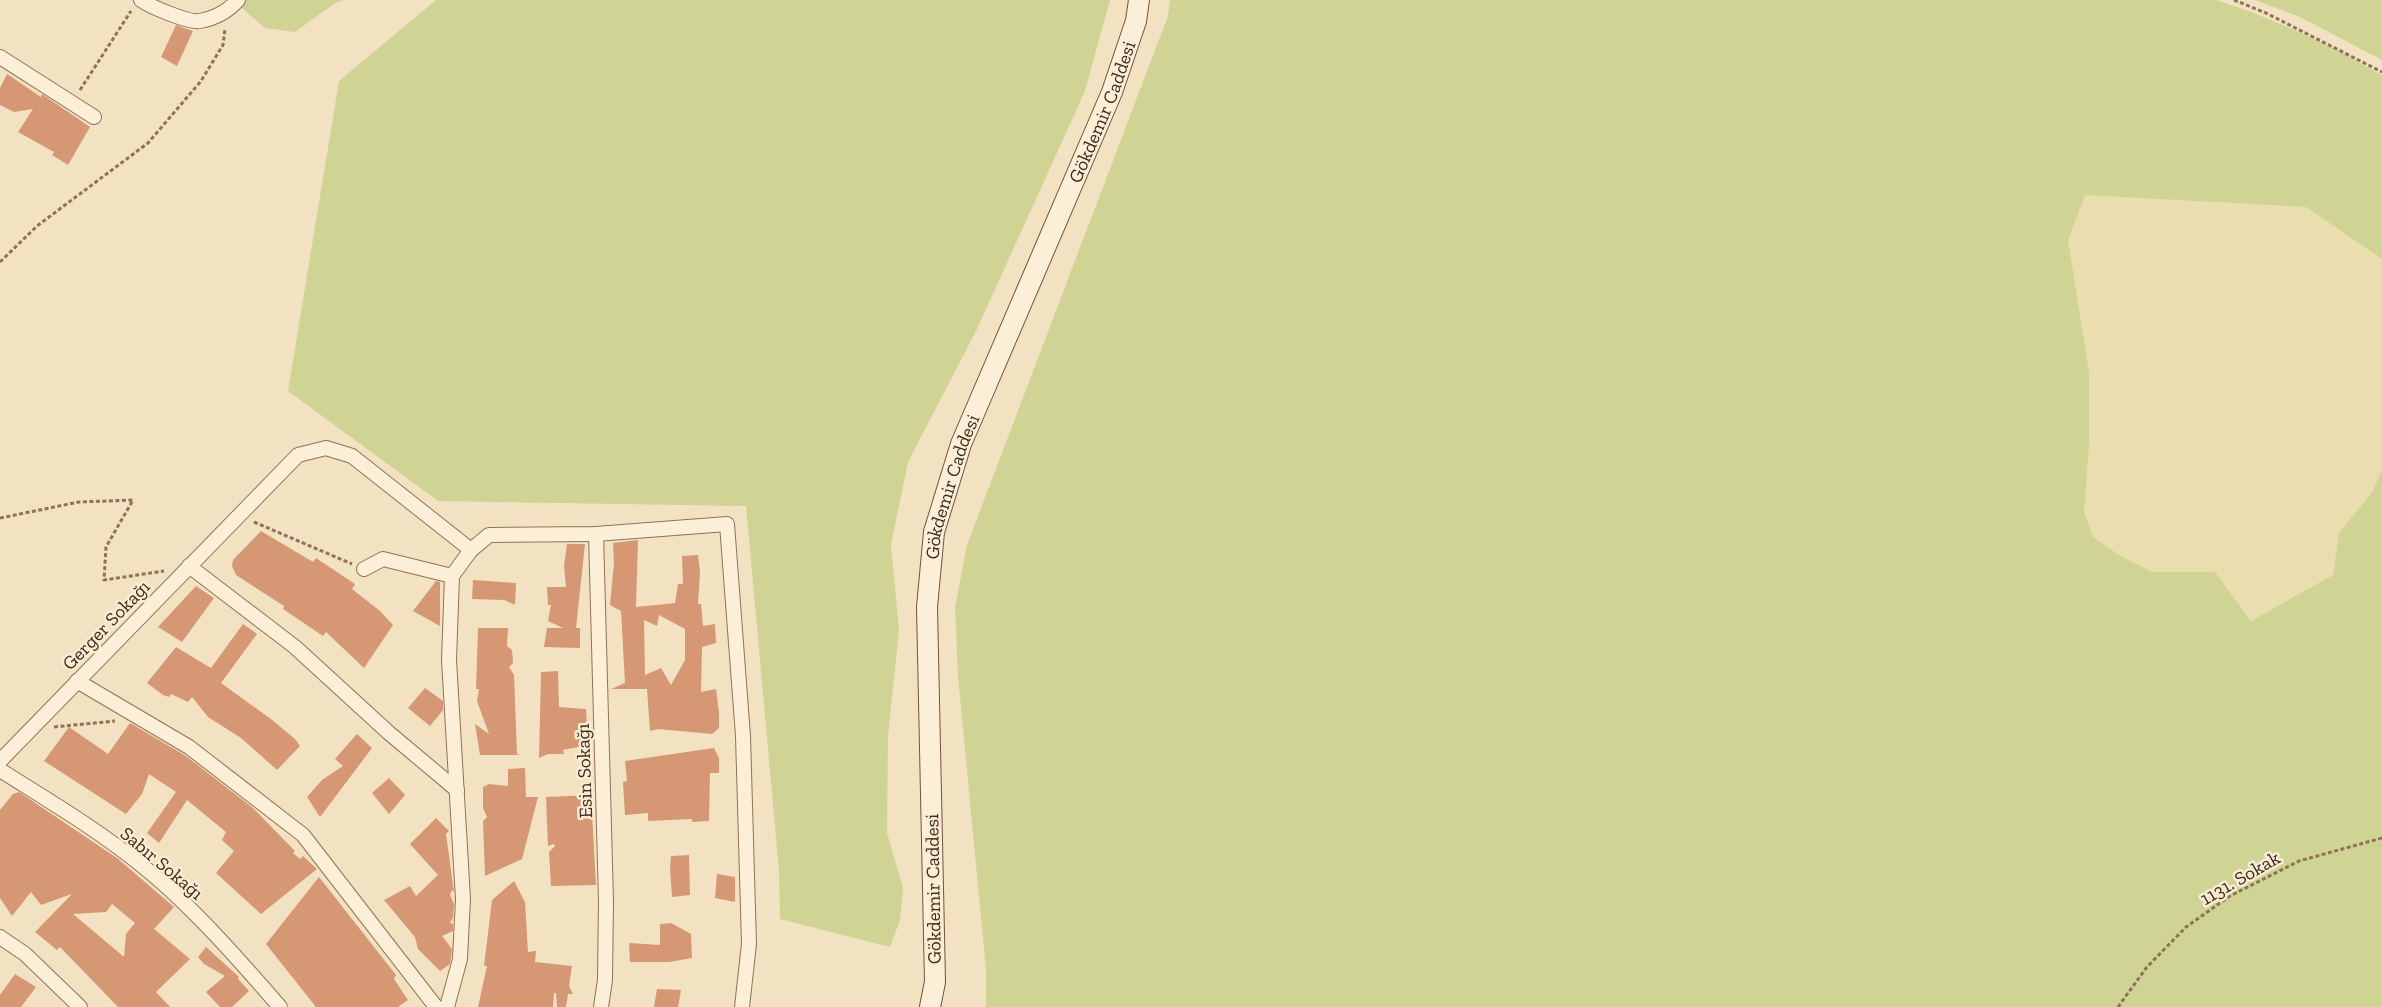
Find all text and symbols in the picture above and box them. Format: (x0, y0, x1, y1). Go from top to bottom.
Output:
street label: Gökdemir Caddesi (1063, 38, 1140, 186)
street label: Gökdemir Caddesi (920, 411, 984, 560)
street label: Gerger Sokağı (57, 575, 155, 675)
street label: Esin Sokağı (571, 723, 597, 819)
street label: Gökdemir Caddesi (920, 814, 946, 964)
street label: Sabır Sokağı (116, 822, 208, 904)
street label: 1131. Sokak (2196, 846, 2284, 910)

